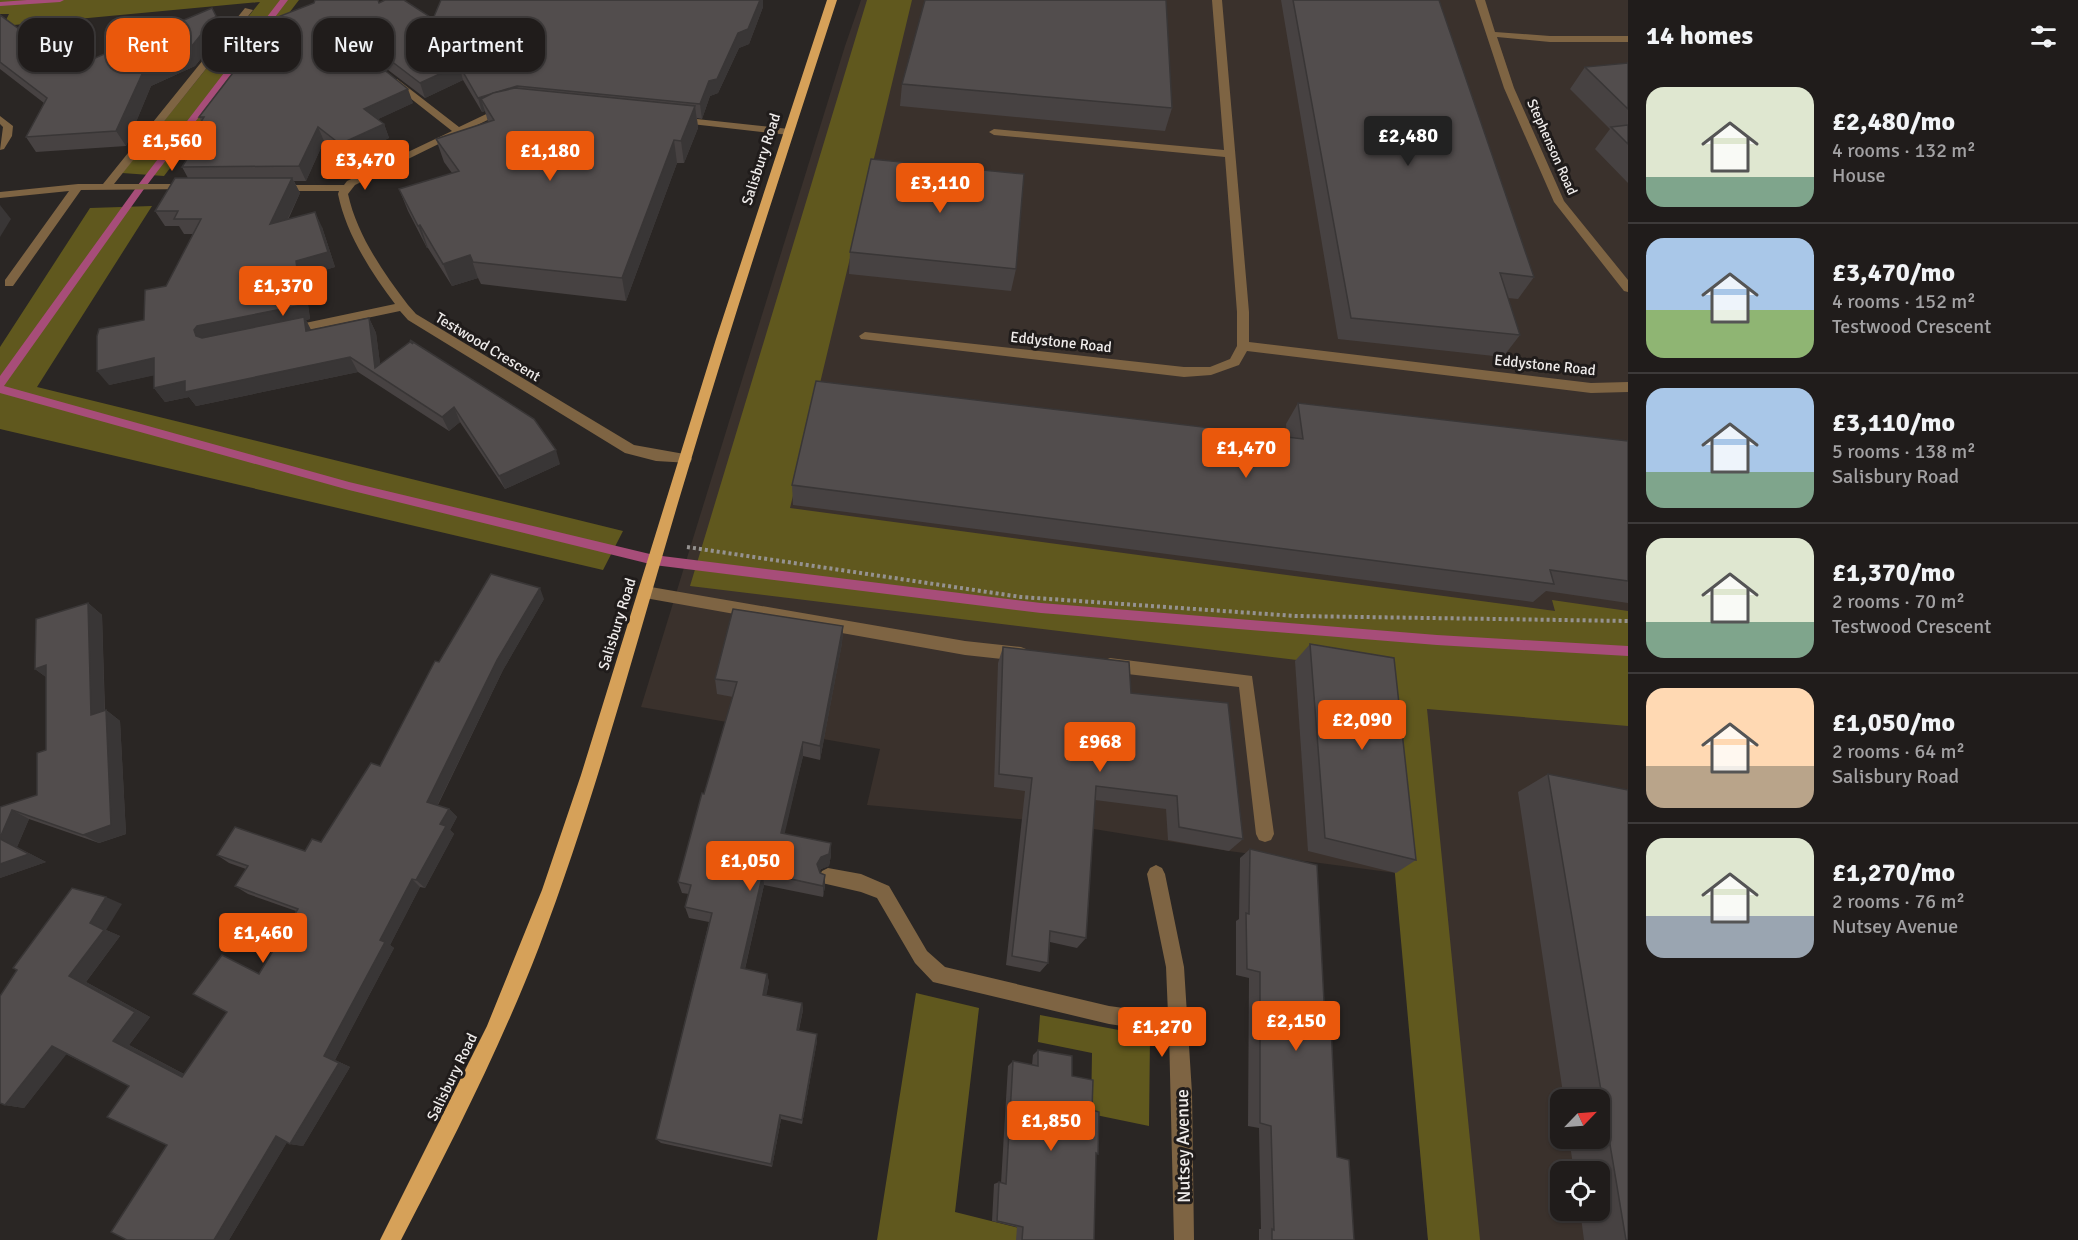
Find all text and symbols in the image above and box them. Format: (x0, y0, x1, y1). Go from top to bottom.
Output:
chip: Buy (18, 18, 94, 72)
chip: Rent (106, 18, 190, 72)
chip: Filters (202, 18, 301, 72)
chip: New (313, 18, 394, 72)
chip: Apartment (406, 18, 545, 72)
text: 14 homes (1646, 20, 1753, 52)
icon: filters (2027, 20, 2060, 53)
street label: Stephenson Road (1523, 96, 1581, 198)
text: £2,480/mo (1832, 106, 1955, 138)
street label: Salisbury Road (738, 111, 784, 207)
icon: home (1694, 111, 1766, 183)
pin: £2,480 (1359, 116, 1457, 167)
pin: £1,560 (123, 121, 221, 172)
text: £2,480 (1378, 123, 1438, 148)
text: £1,560 (142, 128, 202, 153)
pin: £1,180 (501, 131, 599, 182)
text: £1,180 (520, 138, 580, 163)
text: 4 rooms · 132 m² (1832, 138, 1976, 163)
pin: £3,470 (316, 140, 414, 191)
text: £3,470 (335, 147, 395, 172)
pin: £3,110 (891, 163, 989, 214)
text: House (1832, 163, 1886, 188)
text: £3,110 (910, 170, 970, 195)
text: £3,470/mo (1832, 257, 1955, 289)
icon: home (1694, 262, 1766, 334)
pin: £1,370 (234, 266, 332, 317)
text: £1,370 (253, 273, 313, 298)
text: 4 rooms · 152 m² (1832, 289, 1976, 314)
street label: Testwood Crescent (432, 309, 544, 385)
text: Testwood Crescent (1832, 314, 1991, 339)
street label: Eddystone Road (1009, 328, 1113, 356)
street label: Eddystone Road (1493, 351, 1597, 379)
text: £3,110/mo (1832, 407, 1955, 439)
icon: home (1694, 412, 1766, 484)
pin: £1,470 (1197, 428, 1295, 479)
text: £1,470 (1216, 435, 1276, 460)
text: 5 rooms · 138 m² (1832, 439, 1976, 464)
text: Salisbury Road (1832, 464, 1959, 489)
text: £1,370/mo (1832, 557, 1955, 589)
icon: home (1694, 562, 1766, 634)
street label: Salisbury Road (594, 576, 640, 672)
text: 2 rooms · 70 m² (1832, 589, 1965, 614)
text: Testwood Crescent (1832, 614, 1991, 639)
pin: £2,090 (1313, 700, 1411, 751)
text: £2,090 (1332, 707, 1392, 732)
text: £1,050/mo (1832, 707, 1955, 739)
icon: home (1694, 712, 1766, 784)
pin: £968 (1064, 722, 1136, 773)
text: £968 (1078, 729, 1122, 754)
text: 2 rooms · 64 m² (1832, 739, 1965, 764)
text: Salisbury Road (1832, 764, 1959, 789)
pin: £1,050 (701, 841, 799, 892)
text: £1,050 (720, 848, 780, 873)
text: £1,270/mo (1832, 857, 1955, 889)
icon: home (1694, 862, 1766, 934)
text: 2 rooms · 76 m² (1832, 889, 1965, 914)
pin: £1,460 (214, 913, 312, 964)
text: Nutsey Avenue (1832, 914, 1958, 939)
text: £1,460 (233, 920, 293, 945)
pin: £2,150 (1247, 1001, 1345, 1052)
pin: £1,270 (1113, 1007, 1211, 1058)
text: £2,150 (1266, 1008, 1326, 1033)
text: £1,270 (1132, 1014, 1192, 1039)
street label: Salisbury Road (423, 1030, 481, 1124)
street label: Nutsey Avenue (1171, 1089, 1195, 1203)
north arrow (1550, 1089, 1610, 1149)
map controls (1550, 1089, 1610, 1221)
pin: £1,850 (1002, 1101, 1100, 1152)
text: £1,850 (1021, 1108, 1081, 1133)
button: locate (1550, 1161, 1610, 1221)

